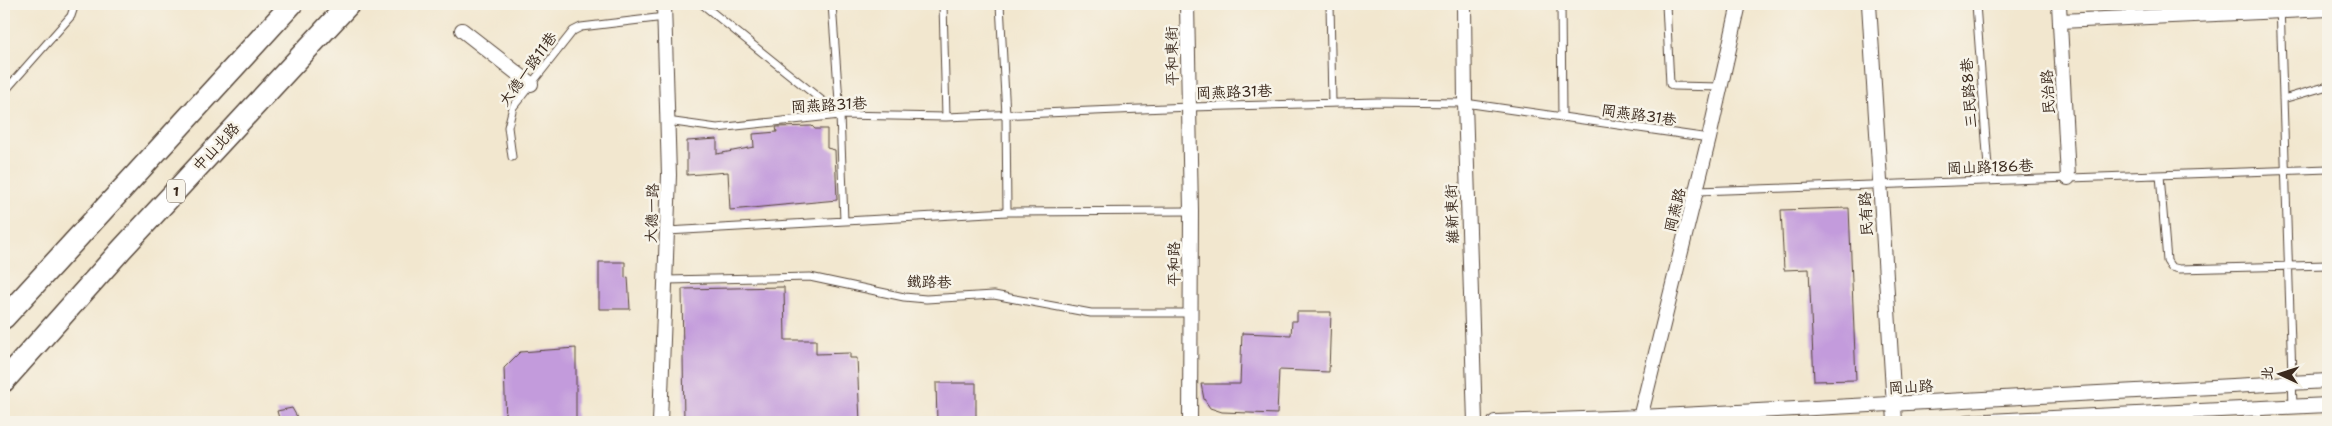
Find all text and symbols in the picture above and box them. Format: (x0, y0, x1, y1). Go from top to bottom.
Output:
street label: 平和東街 (1161, 26, 1183, 86)
street label: 大德一路11巷 (494, 28, 562, 110)
street label: 三民路8巷 (1957, 57, 1981, 129)
street label: 民治路 (2037, 69, 2059, 115)
street label: 岡燕路31巷 (1196, 81, 1272, 103)
street label: 岡燕路31巷 (791, 93, 867, 117)
street label: 岡燕路31巷 (1600, 100, 1678, 130)
street label: 中山北路 (188, 118, 244, 176)
street label: 岡山路186巷 (1946, 155, 2034, 179)
road number: 1 (167, 180, 185, 202)
street label: 大德一路 (641, 183, 663, 243)
street label: 維新東街 (1441, 184, 1463, 244)
street label: 岡燕路 (1660, 186, 1690, 234)
street label: 民有路 (1855, 191, 1877, 237)
street label: 平和路 (1164, 241, 1184, 287)
street label: 鐵路巷 (906, 272, 952, 292)
north arrow (2254, 348, 2304, 398)
text: 北 (2258, 365, 2276, 381)
street label: 岡山路 (1888, 376, 1934, 398)

